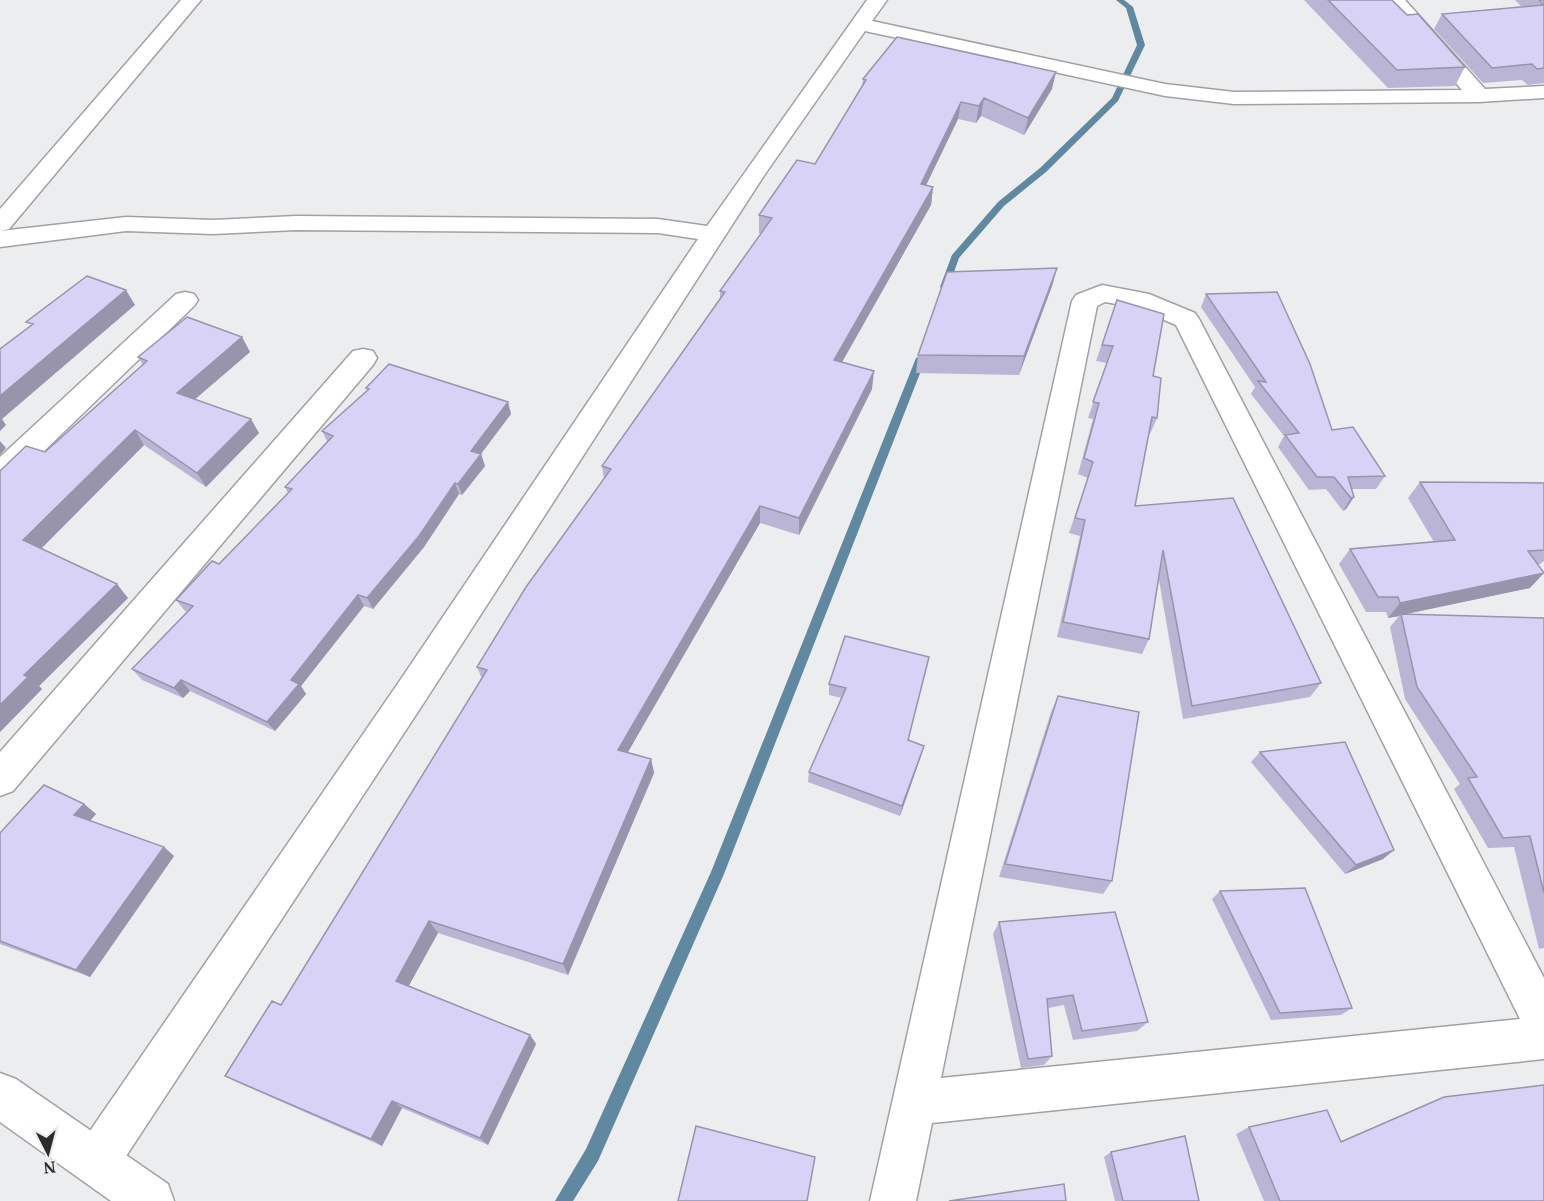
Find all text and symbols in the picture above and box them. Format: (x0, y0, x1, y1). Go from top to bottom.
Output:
north arrow (18, 1123, 78, 1183)
text: N (42, 1156, 57, 1179)

